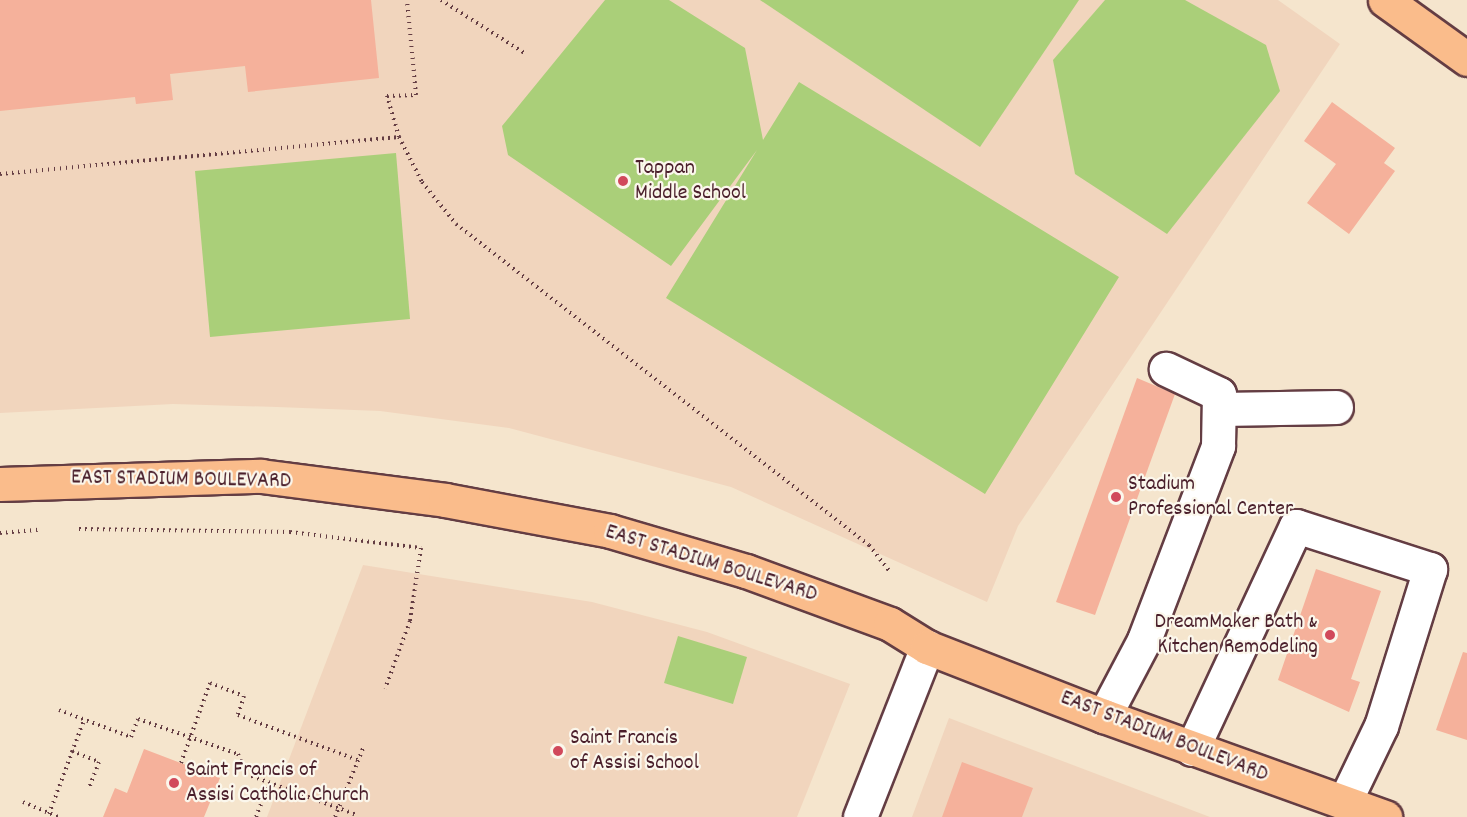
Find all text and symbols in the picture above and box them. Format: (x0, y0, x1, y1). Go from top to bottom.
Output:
place label: Tappan Middle School (635, 155, 746, 206)
marker: Tappan Middle School (616, 174, 630, 188)
street label: EAST STADIUM BOULEVARD (71, 465, 291, 495)
place label: Stadium Professional Center (1128, 471, 1293, 522)
marker: Stadium Professional Center (1109, 490, 1123, 504)
street label: EAST STADIUM BOULEVARD (602, 519, 820, 609)
place label: DreamMaker Bath & Kitchen Remodeling (1155, 609, 1318, 660)
marker: DreamMaker Bath & Kitchen Remodeling (1323, 628, 1337, 642)
street label: EAST STADIUM BOULEVARD (1057, 685, 1271, 789)
place label: Saint Francis of Assisi School (570, 725, 699, 776)
marker: Saint Francis of Assisi School (551, 744, 565, 758)
place label: Saint Francis of Assisi Catholic Church (186, 757, 369, 808)
marker: Saint Francis of Assisi Catholic Church (167, 776, 181, 790)

